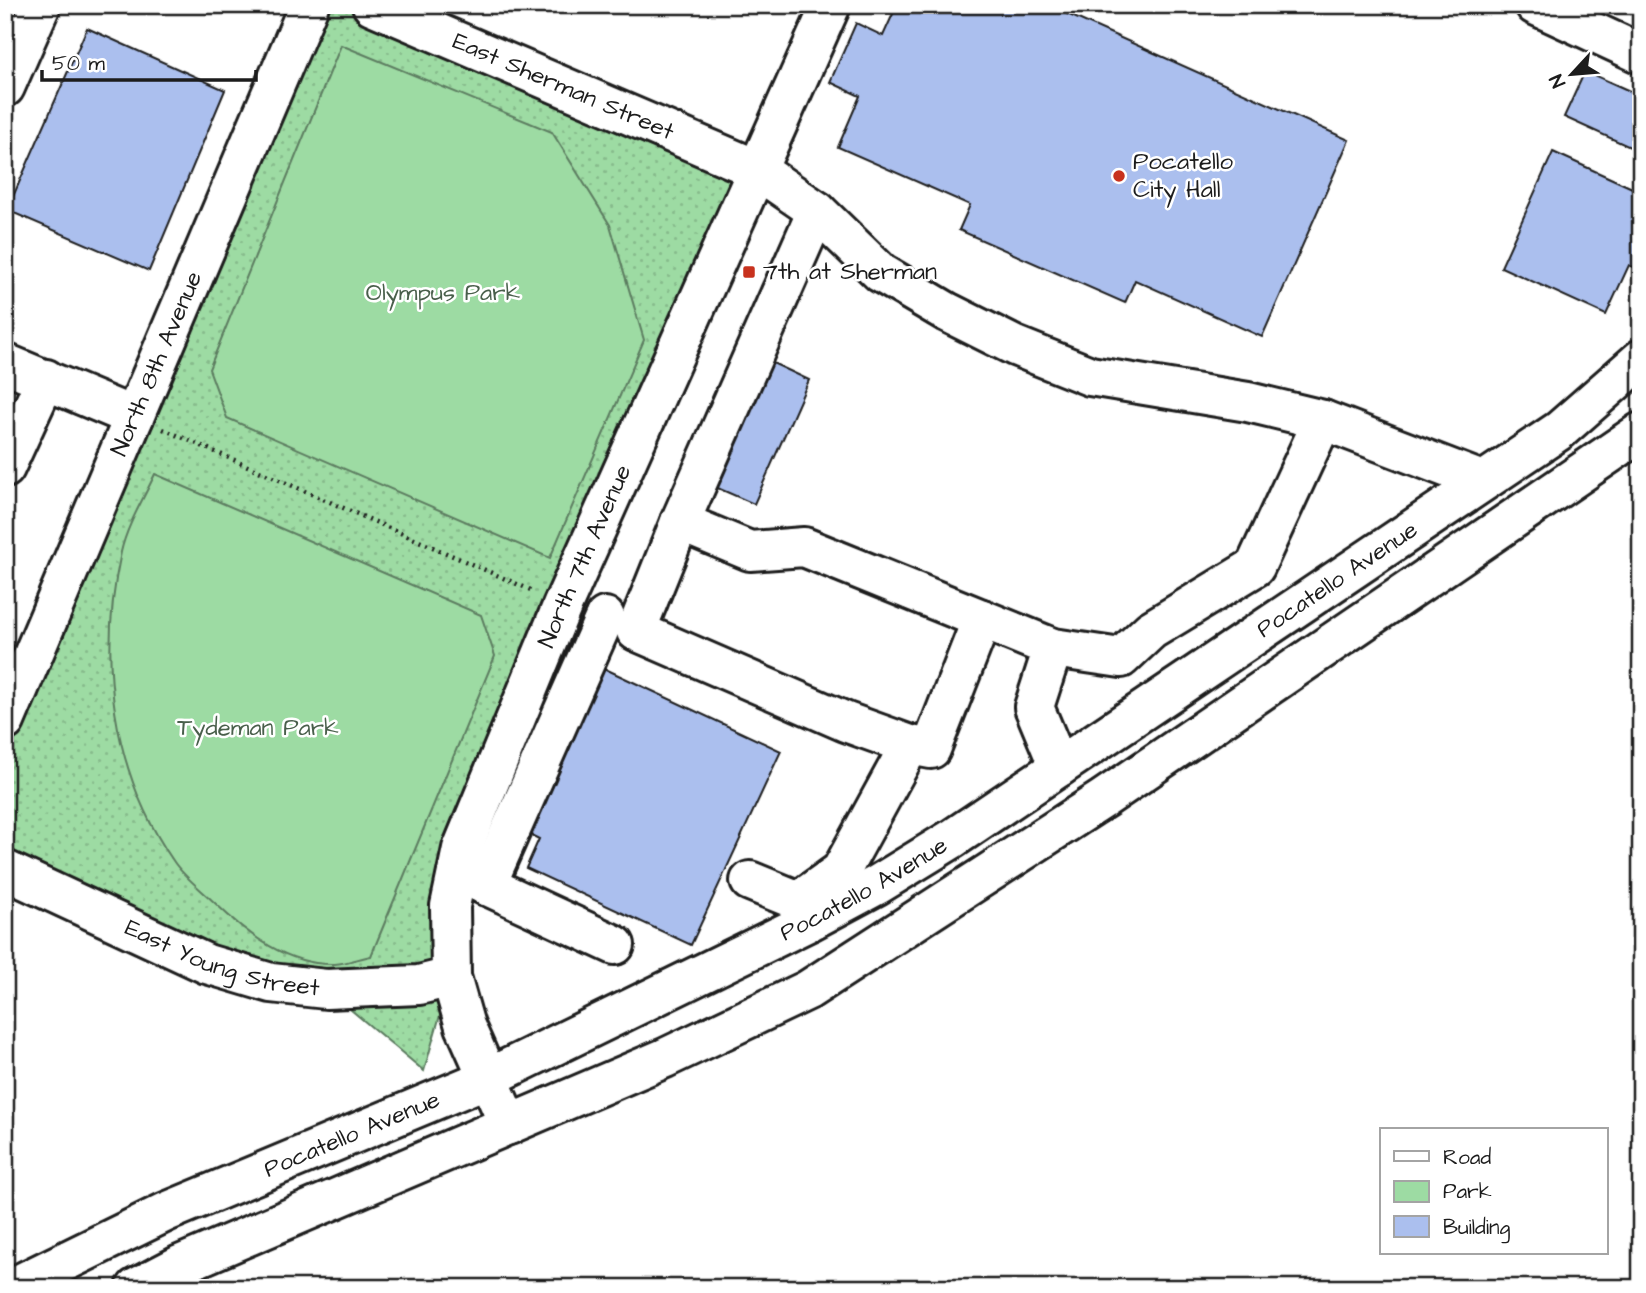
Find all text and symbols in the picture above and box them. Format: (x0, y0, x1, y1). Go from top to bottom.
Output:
street label: East Sherman Street (447, 24, 680, 149)
scale bar (42, 38, 256, 82)
north arrow (1538, 38, 1608, 108)
text: 50 m (52, 49, 106, 78)
text: N (1543, 69, 1573, 92)
place label: Pocatello City Hall (1133, 145, 1233, 208)
marker: Pocatello City Hall (1111, 168, 1127, 184)
place label: 7th at Sherman (763, 255, 937, 289)
marker: 7th at Sherman (741, 264, 757, 280)
street label: North 8th Avenue (102, 266, 211, 462)
park label: Olympus Park (366, 276, 520, 311)
street label: North 7th Avenue (530, 459, 640, 653)
street label: Pocatello Avenue (1250, 513, 1425, 646)
park label: Tydeman Park (177, 711, 339, 746)
street label: Pocatello Avenue (774, 829, 954, 950)
street label: East Young Street (119, 911, 321, 1005)
street label: Pocatello Avenue (259, 1083, 445, 1186)
legend (1380, 1128, 1608, 1254)
text: Road (1443, 1143, 1491, 1172)
text: Park (1443, 1177, 1492, 1206)
text: Building (1443, 1213, 1511, 1244)

